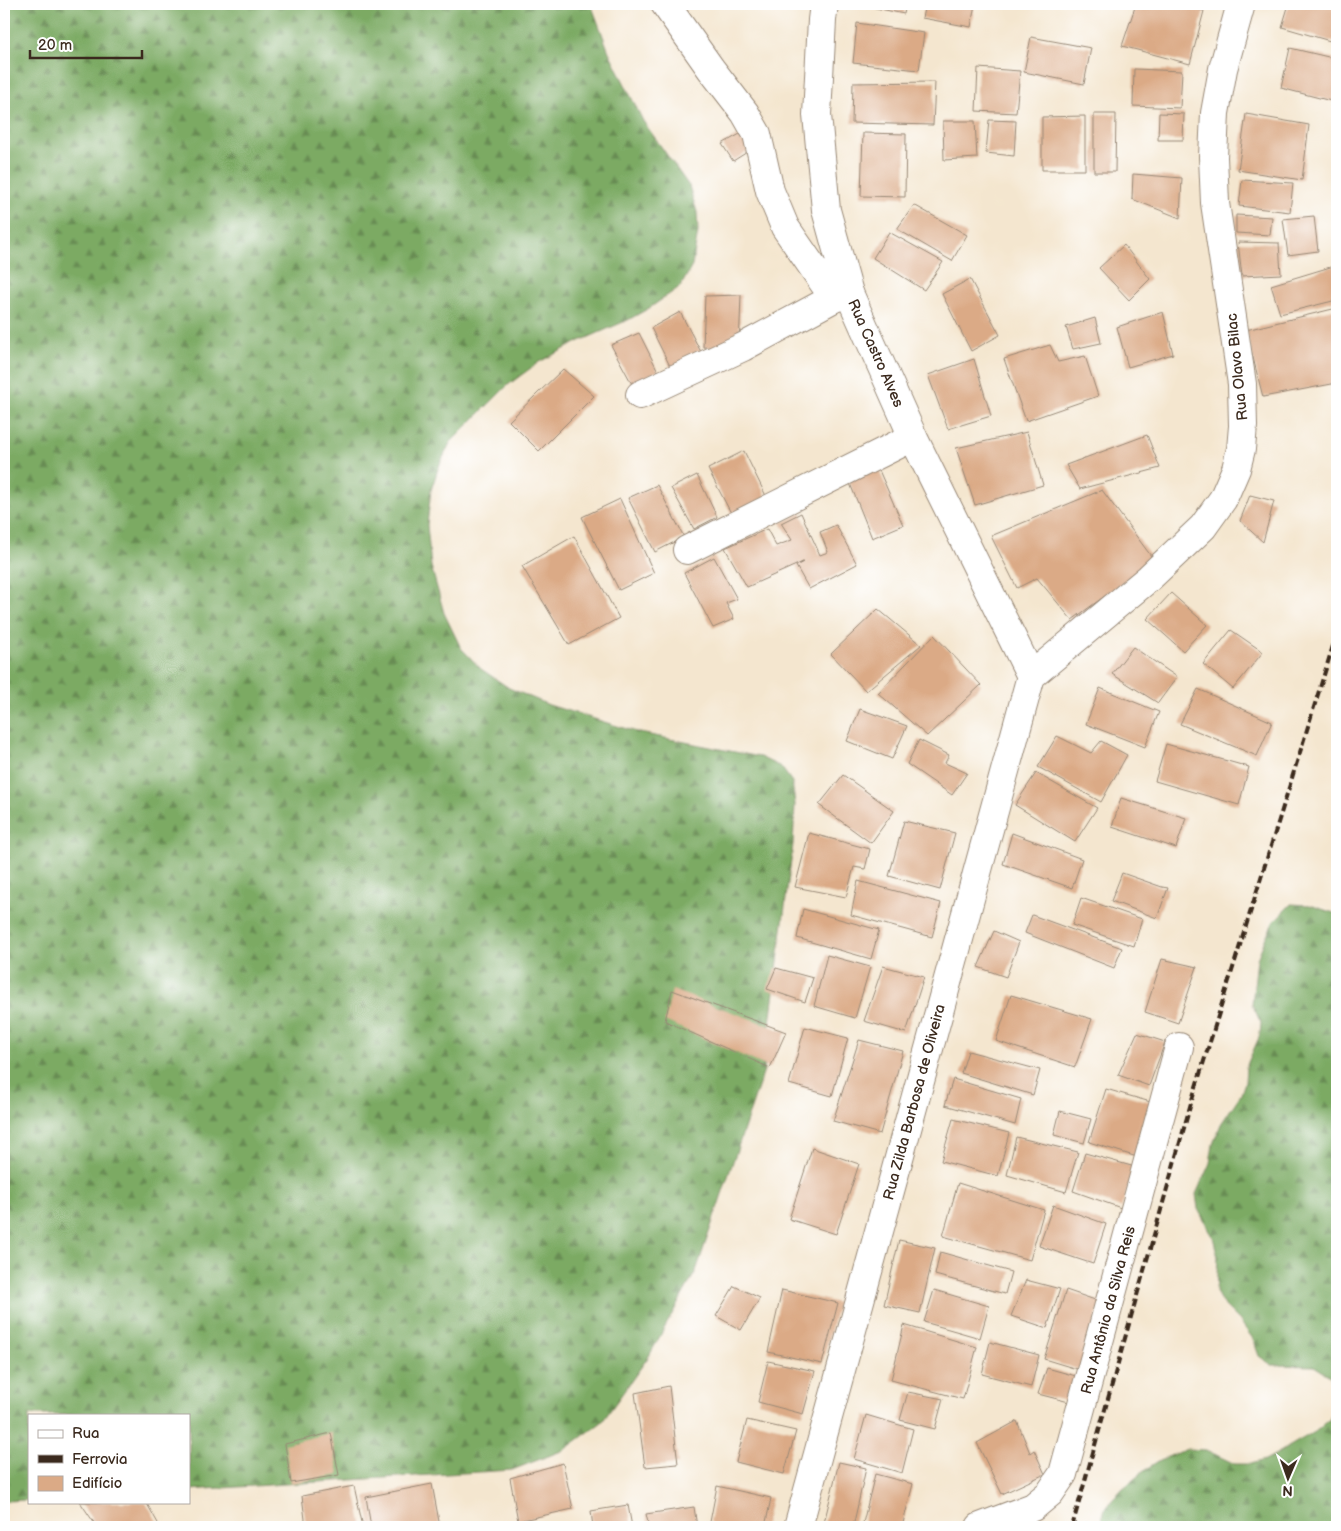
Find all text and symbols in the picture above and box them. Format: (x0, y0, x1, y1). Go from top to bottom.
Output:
scale bar (30, 28, 142, 60)
text: 20 m (38, 36, 72, 55)
street label: Rua Castro Alves (843, 296, 908, 411)
street label: Rua Olavo Bilac (1222, 312, 1253, 422)
street label: Rua Zilda Barbosa de Oliveira (879, 1002, 950, 1202)
street label: Rua Antônio da Silva Reis (1077, 1223, 1140, 1396)
legend (28, 1414, 190, 1504)
text: Rua (72, 1424, 100, 1443)
text: Ferrovia (72, 1450, 128, 1469)
north arrow (1264, 1454, 1314, 1504)
text: Edifício (72, 1474, 122, 1493)
text: N (1282, 1482, 1293, 1499)

